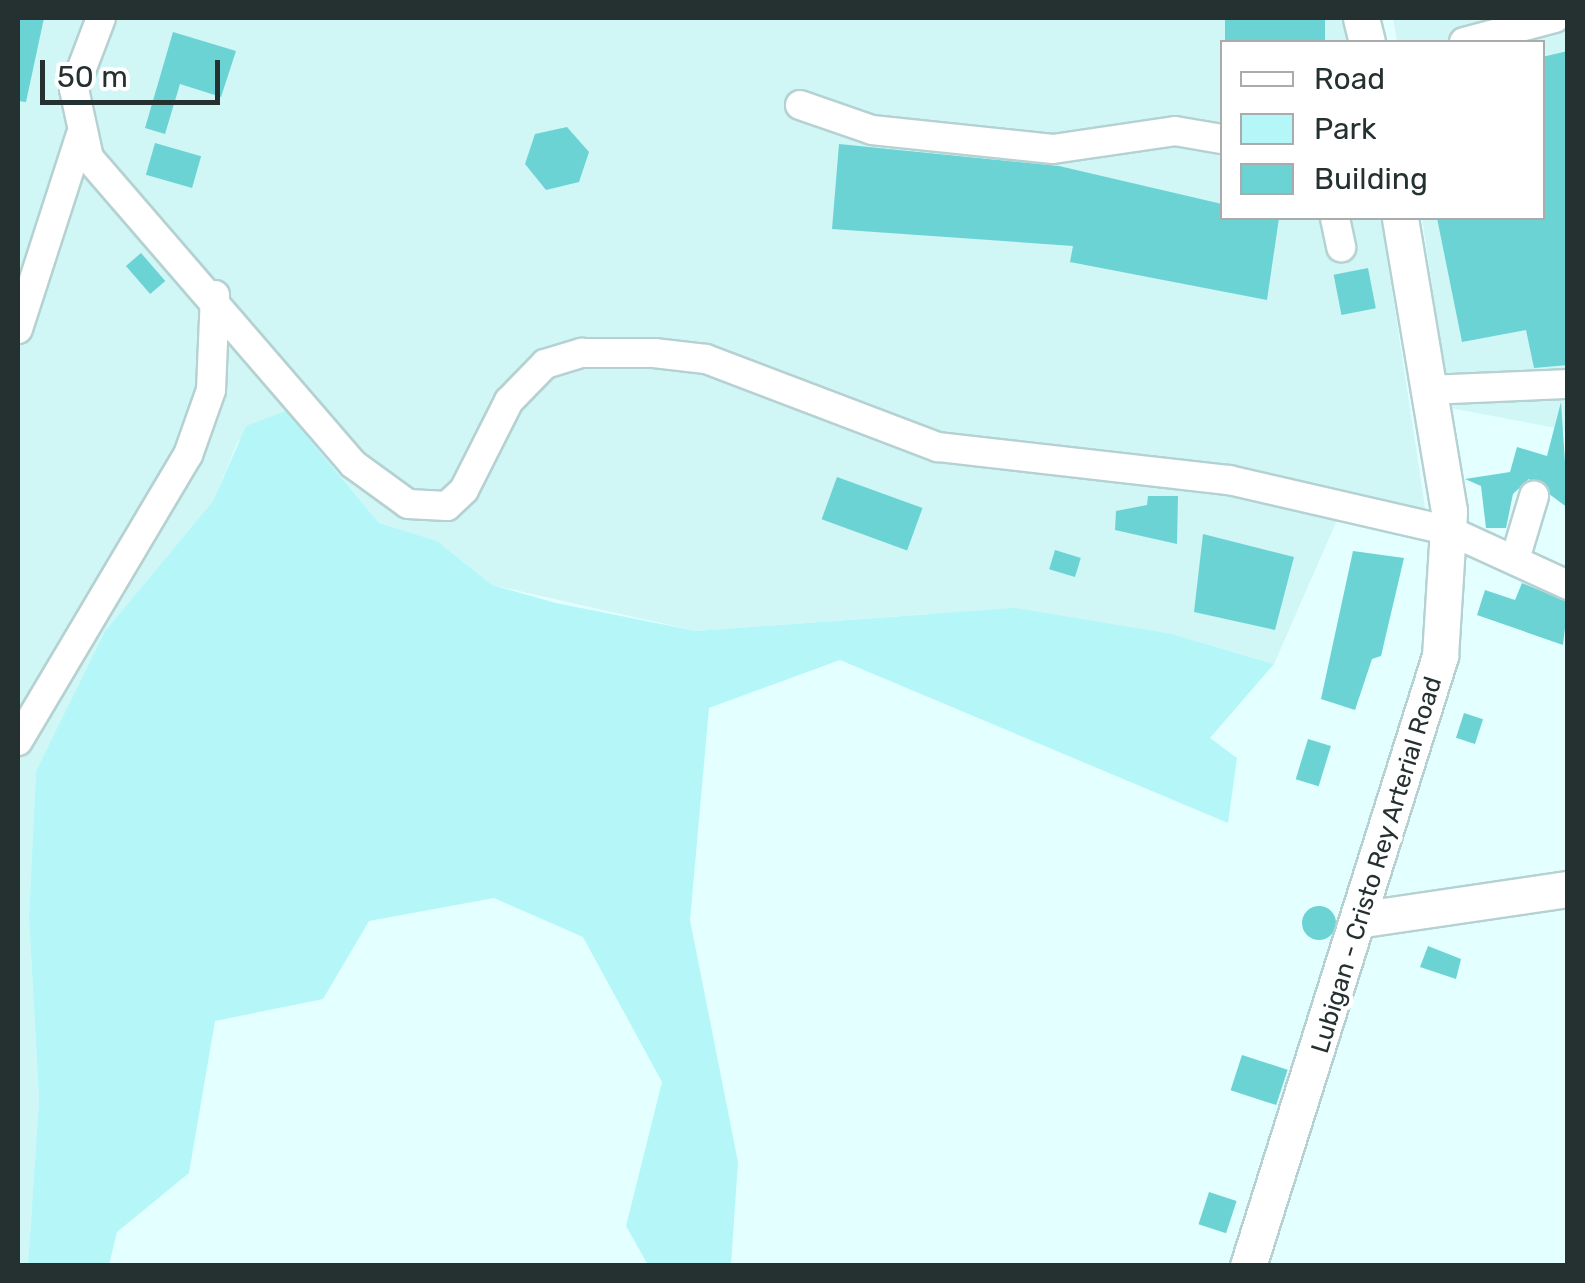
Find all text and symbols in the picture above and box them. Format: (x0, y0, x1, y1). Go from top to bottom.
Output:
scale bar (45, 40, 225, 102)
legend (1220, 40, 1545, 220)
text: 50 m (57, 59, 128, 95)
text: Road (1314, 61, 1385, 97)
text: Park (1314, 111, 1376, 147)
text: Building (1314, 161, 1428, 197)
street label: Lubigan - Cristo Rey Arterial Road (1305, 672, 1449, 1058)

